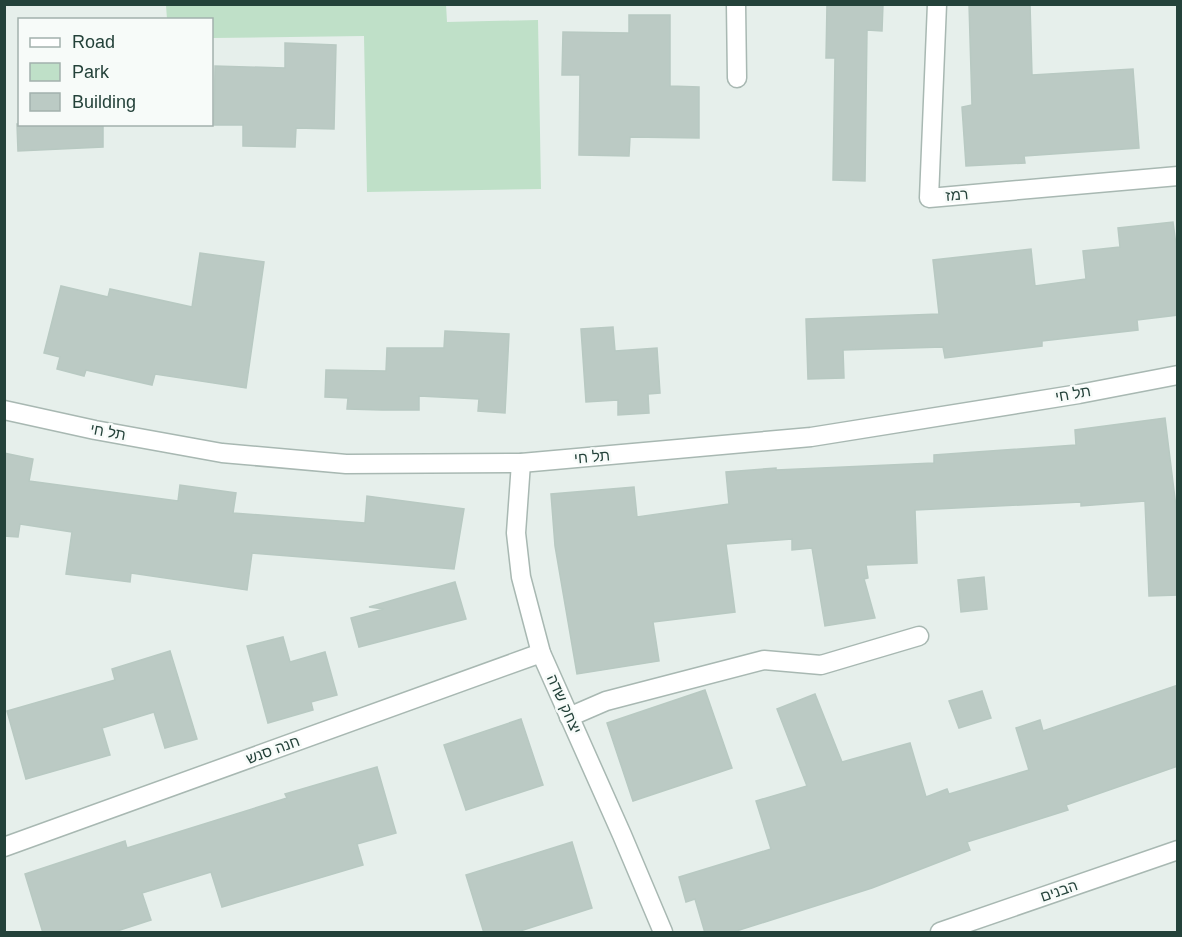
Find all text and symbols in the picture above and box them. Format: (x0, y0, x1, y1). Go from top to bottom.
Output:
legend (18, 18, 213, 126)
text: Road (72, 32, 115, 52)
text: Park (72, 62, 110, 82)
text: Building (72, 92, 136, 112)
street label: רמז (945, 185, 969, 204)
street label: תל חי (1054, 382, 1092, 405)
street label: תל חי (89, 420, 127, 443)
street label: תל חי (573, 446, 611, 467)
street label: יצחק שדה (544, 671, 585, 736)
street label: חנה סנש (244, 732, 302, 767)
street label: הבנים (1038, 876, 1080, 905)

